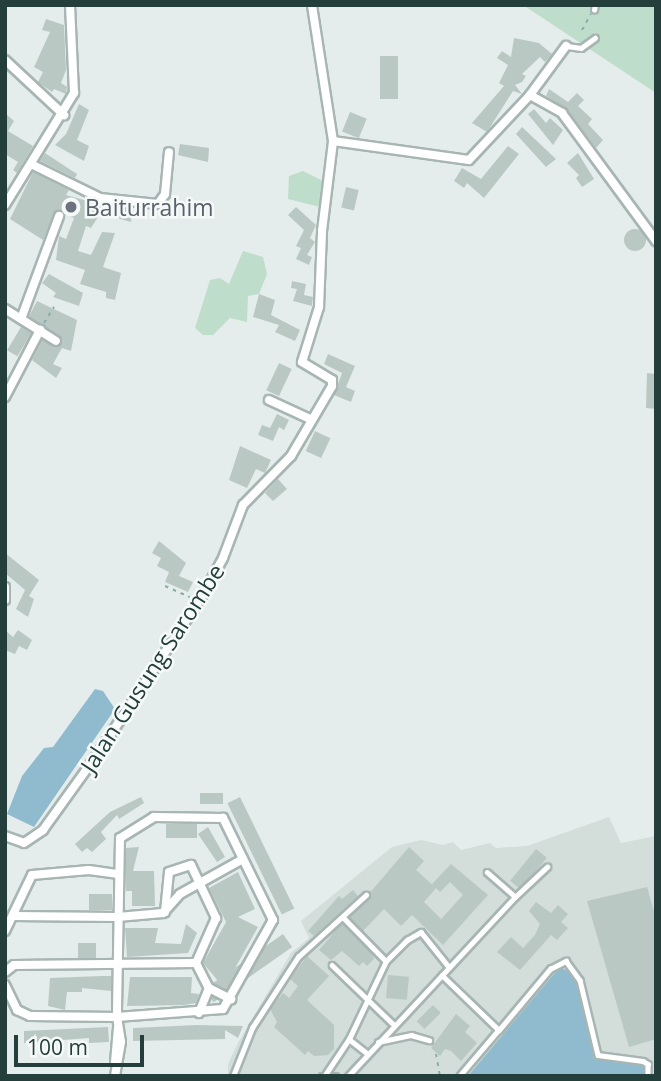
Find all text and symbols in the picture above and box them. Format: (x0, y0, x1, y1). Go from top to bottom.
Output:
place label: Baiturrahim (85, 193, 214, 221)
marker: Baiturrahim (63, 199, 79, 215)
street label: Jalan Gusung Sarombe (74, 559, 230, 777)
scale bar (18, 1021, 147, 1066)
text: 100 m (27, 1033, 88, 1061)

